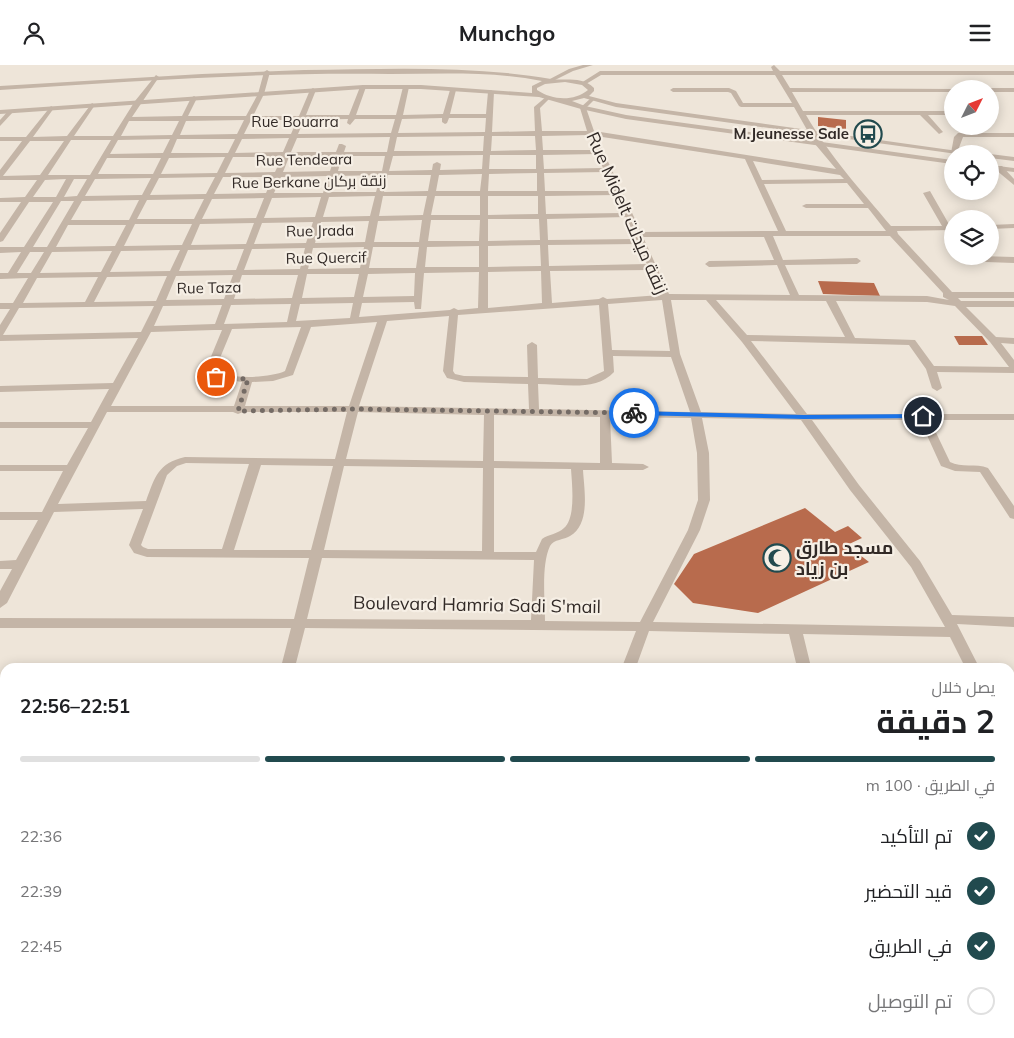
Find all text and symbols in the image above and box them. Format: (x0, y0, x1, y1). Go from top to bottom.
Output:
icon: person (20, 19, 48, 47)
text: Munchgo (459, 19, 555, 47)
icon: menu (966, 19, 994, 47)
north arrow (944, 80, 999, 135)
map controls (944, 80, 999, 265)
street label: Rue Bouarra (251, 112, 339, 131)
bus stop icon: M.Jeunesse Sale (853, 119, 883, 149)
place label: M.Jeunesse Sale (733, 124, 849, 143)
street label: Rue Midelt زنقة ميدلت (581, 128, 674, 298)
button: locate (944, 145, 999, 200)
street label: Rue Tendeara (256, 149, 352, 170)
street label: Rue Berkane زنقة بركان (231, 171, 387, 193)
button: layers (944, 210, 999, 265)
street label: Rue Jrada (286, 220, 354, 241)
street label: Rue Quercif (285, 247, 368, 268)
street label: Rue Taza (176, 277, 242, 298)
pin (195, 356, 237, 398)
icon: bag (202, 363, 230, 391)
courier (609, 388, 659, 438)
pin (902, 395, 944, 437)
icon: bike (620, 399, 648, 427)
icon: home (909, 402, 937, 430)
place label: مسجد طارق بن زياد (796, 536, 893, 580)
mosque icon: مسجد طارق بن زياد (762, 543, 792, 573)
street label: Boulevard Hamria Sadi S'mail (353, 591, 601, 618)
text: يصل خلال (931, 677, 995, 697)
text: 22:51–22:56 (20, 694, 130, 718)
text: 2 دقيقة (877, 701, 995, 741)
text: في الطريق · 100 m (866, 775, 995, 795)
icon: check (967, 822, 995, 850)
text: تم التأكيد (880, 824, 952, 848)
text: 22:36 (20, 826, 62, 846)
icon: check (967, 877, 995, 905)
text: قيد التحضير (865, 879, 952, 903)
text: 22:39 (20, 881, 62, 901)
icon: check (967, 932, 995, 960)
text: في الطريق (869, 934, 952, 958)
text: 22:45 (20, 936, 62, 956)
text: تم التوصيل (868, 989, 952, 1013)

